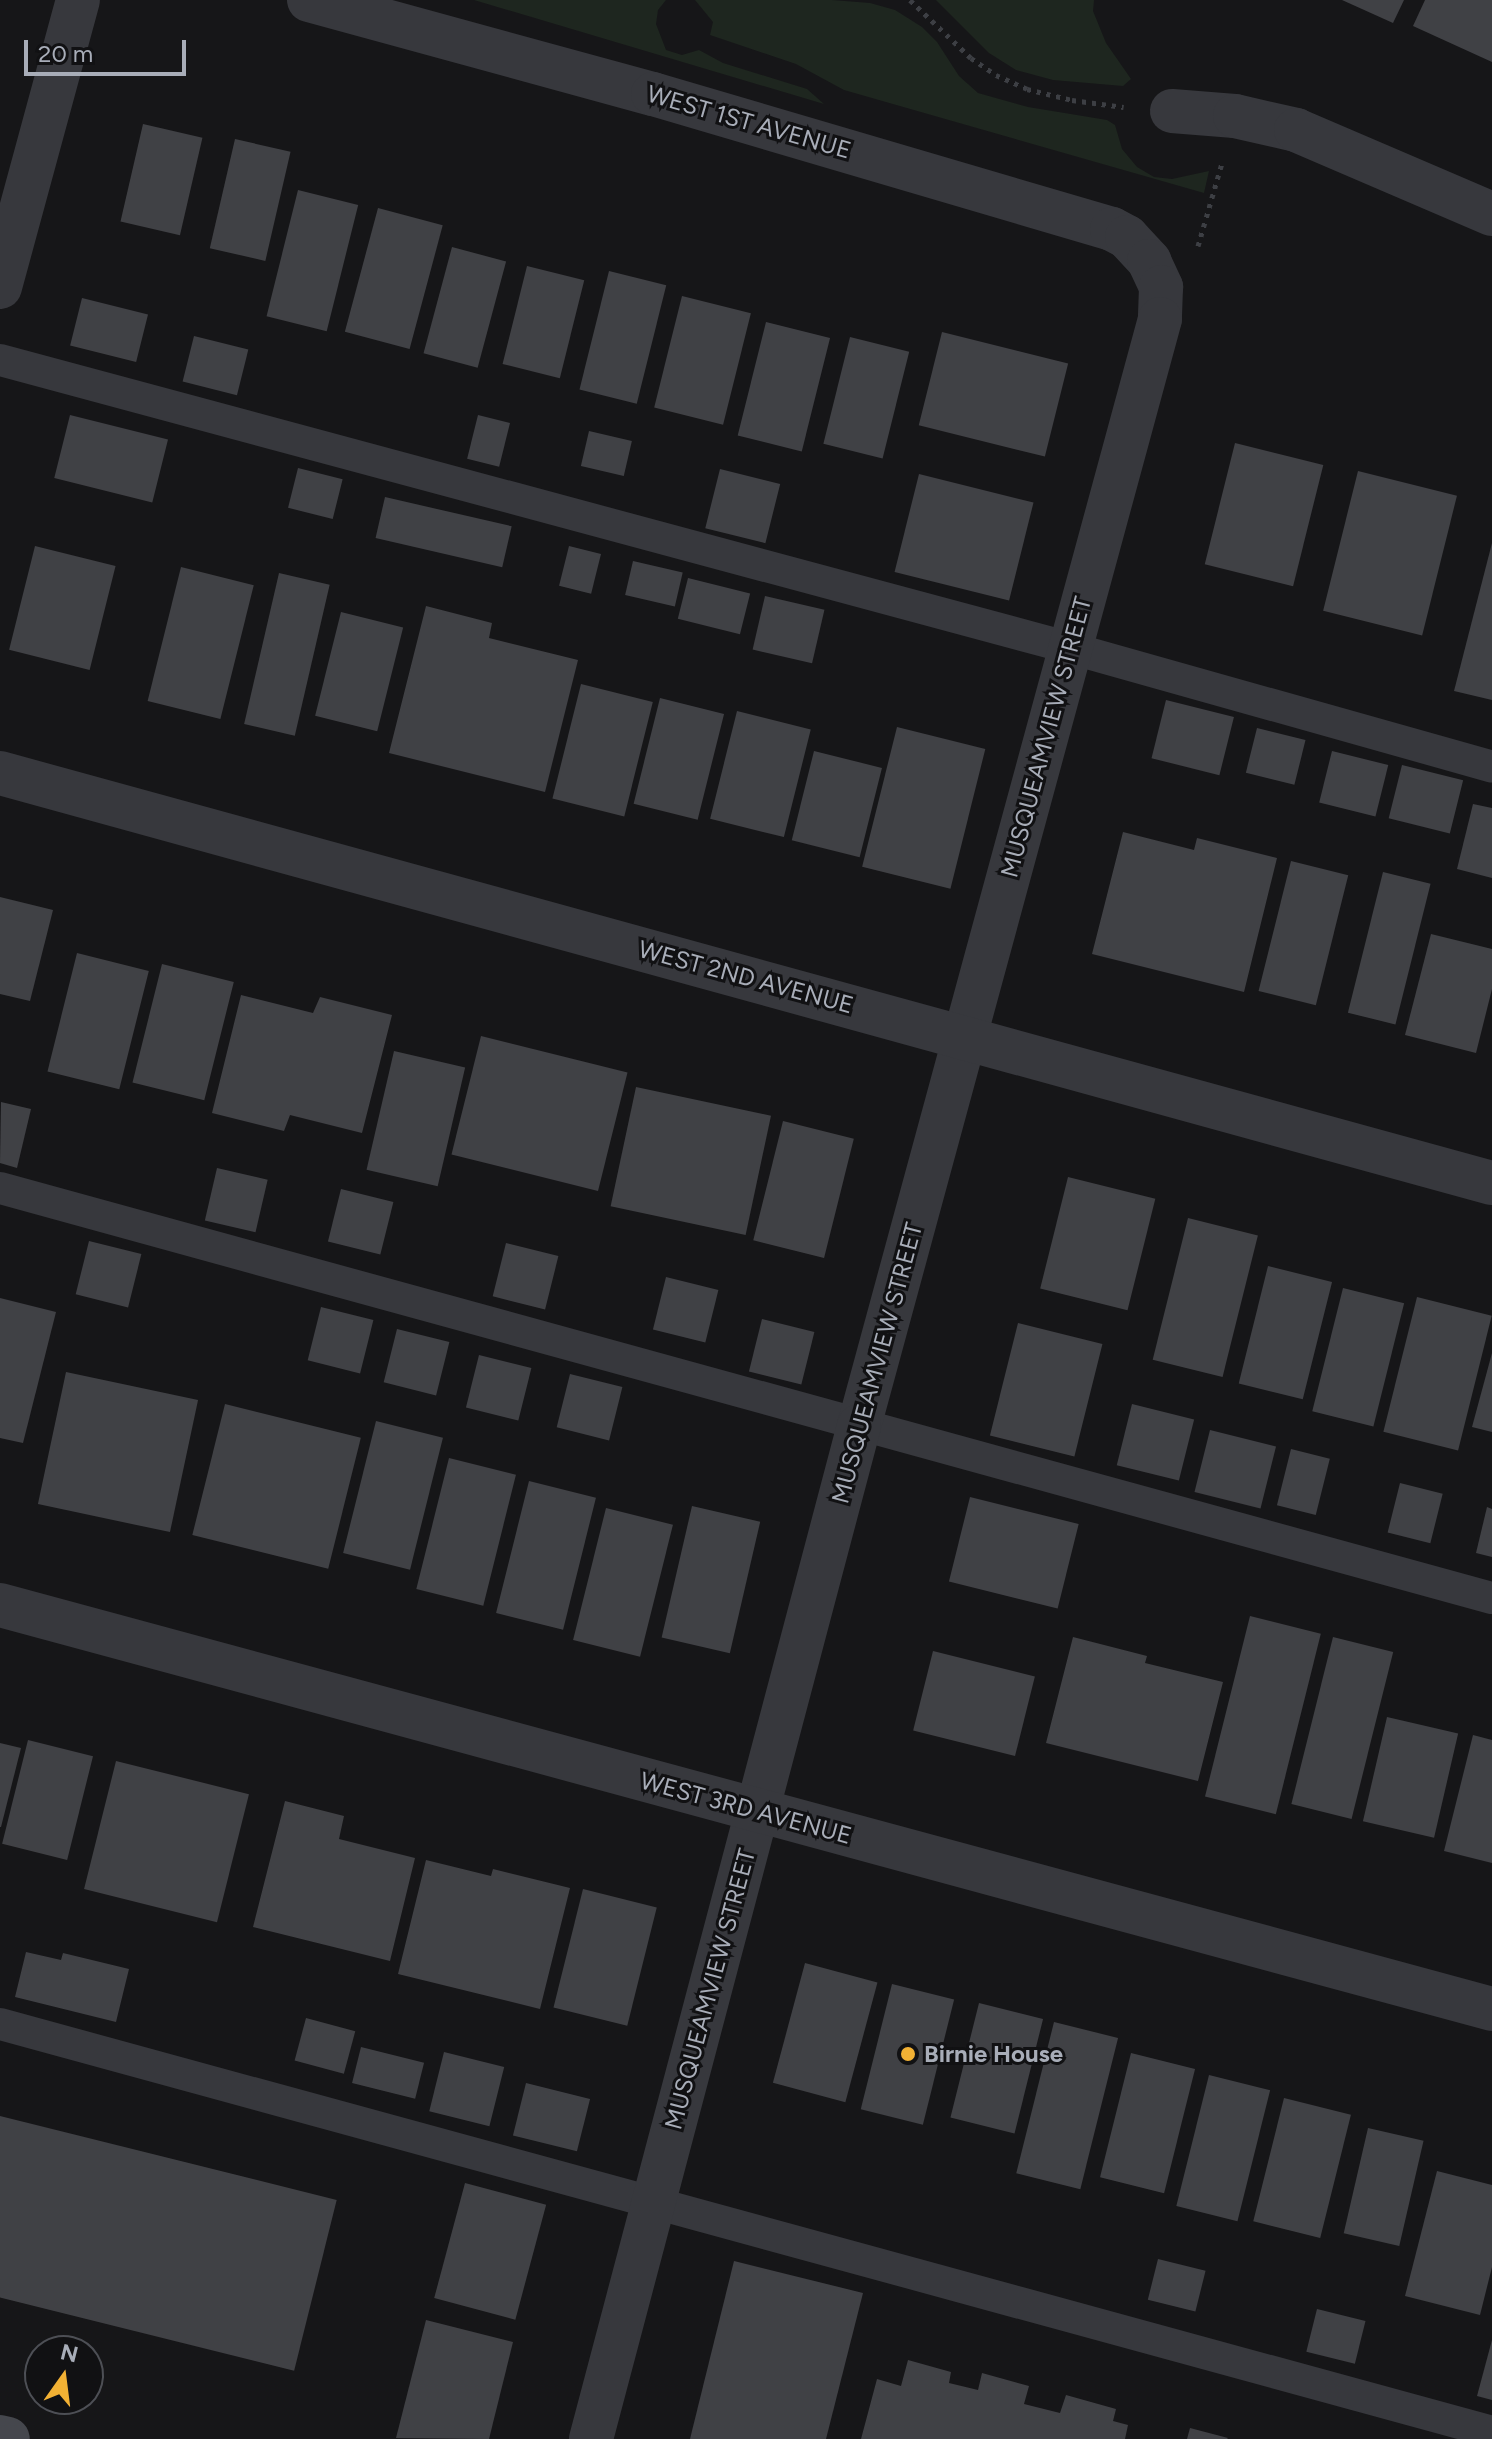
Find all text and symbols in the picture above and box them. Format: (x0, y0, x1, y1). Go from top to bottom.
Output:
scale bar (28, 24, 190, 74)
text: 20 m (38, 39, 93, 68)
street label: WEST 1ST AVENUE (644, 79, 854, 165)
street label: MUSQUEAMVIEW STREET (995, 593, 1097, 881)
street label: WEST 2ND AVENUE (635, 934, 857, 1020)
street label: MUSQUEAMVIEW STREET (826, 1219, 928, 1507)
street label: WEST 3RD AVENUE (637, 1766, 855, 1850)
street label: MUSQUEAMVIEW STREET (659, 1845, 761, 2133)
place label: Birnie House (924, 2040, 1063, 2068)
marker: Birnie House (899, 2045, 917, 2063)
north arrow (24, 2335, 104, 2415)
text: N (58, 2338, 81, 2368)

